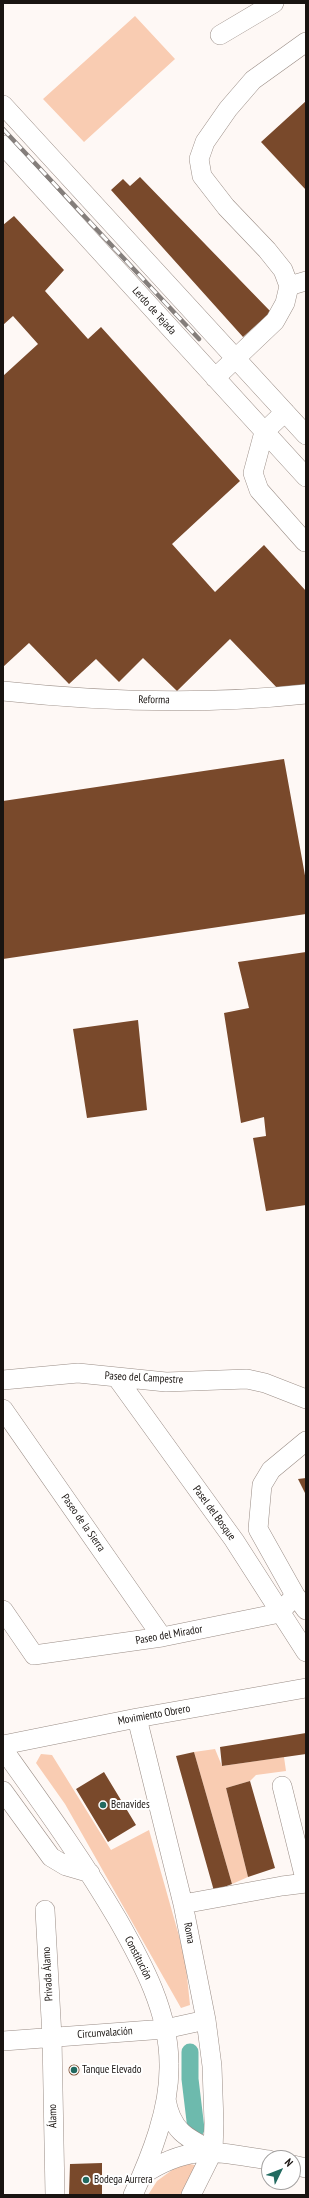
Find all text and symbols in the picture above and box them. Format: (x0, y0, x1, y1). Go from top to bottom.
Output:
street label: Lerdo de Tejada (129, 285, 179, 337)
street label: Reforma (138, 693, 170, 707)
street label: Paseo del Campestre (104, 1369, 184, 1387)
street label: Pasel del Bosque (190, 1483, 238, 1543)
street label: Paseo de la Sierra (58, 1492, 108, 1554)
street label: Paseo del Mirador (134, 1623, 204, 1647)
street label: Movimiento Obrero (117, 1702, 191, 1728)
place label: Benavides (111, 1798, 150, 1812)
marker: Benavides (98, 1800, 108, 1810)
street label: Roma (181, 1921, 197, 1945)
street label: Constitución (121, 1934, 155, 1982)
street label: Privada Álamo (40, 1947, 56, 2001)
street label: Circunvalación (77, 2024, 133, 2042)
place label: Tanque Elevado (82, 2063, 141, 2077)
marker: Tanque Elevado (69, 2065, 79, 2075)
street label: Álamo (46, 2104, 60, 2128)
north arrow (261, 2150, 301, 2190)
text: N (282, 2156, 296, 2169)
place label: Bodega Aurrera (94, 2173, 153, 2187)
marker: Bodega Aurrera (81, 2175, 91, 2185)

